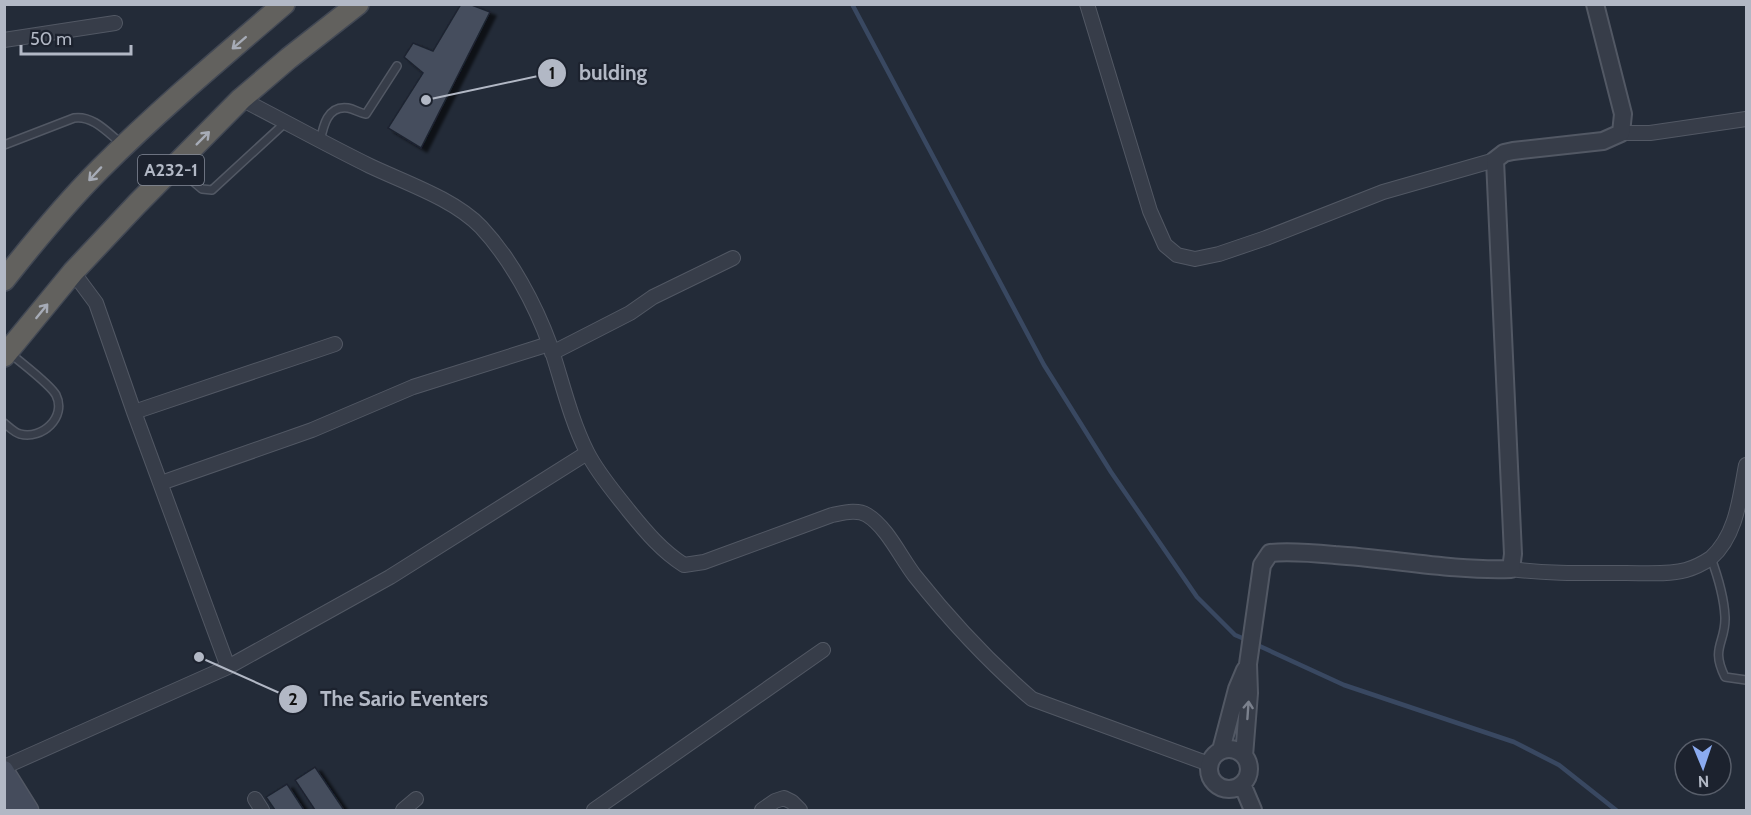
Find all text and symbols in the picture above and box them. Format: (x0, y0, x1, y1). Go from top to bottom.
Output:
scale bar (21, 18, 130, 56)
text: 50 m (30, 28, 72, 50)
one-way arrow (231, 36, 247, 49)
callout: bulding (537, 53, 659, 92)
text: bulding (579, 60, 648, 85)
text: 1 (549, 62, 555, 84)
one-way arrow (196, 131, 211, 145)
road number: A232-1 (138, 155, 204, 185)
one-way arrow (88, 166, 102, 181)
one-way arrow (35, 304, 49, 319)
callout: The Sario Eventers (278, 679, 500, 718)
text: The Sario Eventers (320, 686, 488, 711)
text: 2 (288, 688, 298, 710)
one-way arrow (1242, 700, 1253, 720)
north arrow (1673, 737, 1733, 797)
text: N (1698, 772, 1709, 791)

